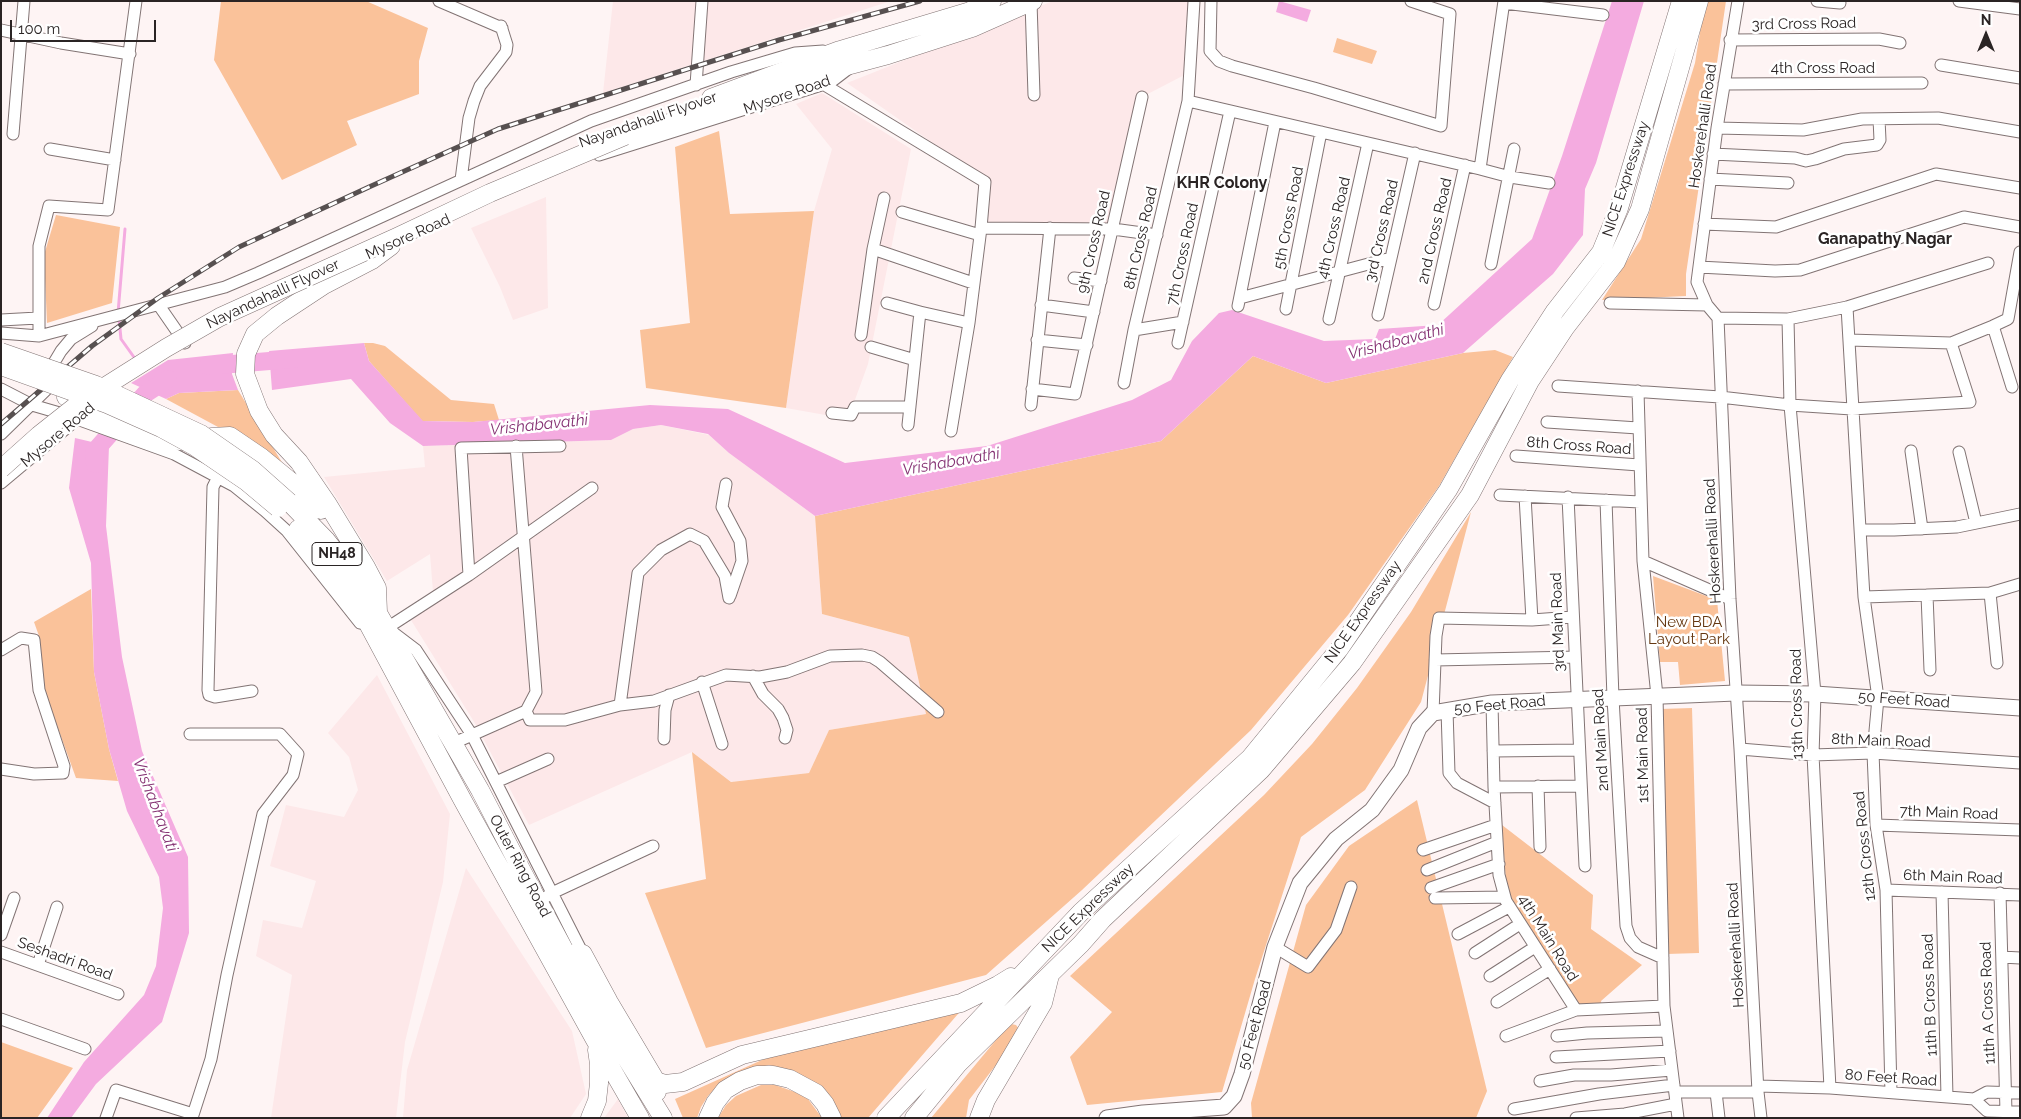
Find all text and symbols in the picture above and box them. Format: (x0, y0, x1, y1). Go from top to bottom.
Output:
scale bar (12, 10, 159, 42)
north arrow (1961, 10, 2011, 60)
text: N (1981, 12, 1991, 28)
street label: 3rd Cross Road (1751, 14, 1857, 34)
text: 100 m (18, 20, 60, 38)
street label: 4th Cross Road (1771, 59, 1875, 77)
street label: Hoskerehalli Road (1685, 63, 1721, 189)
street label: Mysore Road (741, 72, 833, 118)
street label: Nayandahalli Flyover (577, 88, 719, 152)
street label: NICE Expressway (1599, 119, 1653, 239)
street label: 5th Cross Road (1270, 165, 1308, 271)
district label: KHR Colony (1177, 173, 1267, 193)
street label: 4th Cross Road (1313, 175, 1355, 281)
street label: 2nd Cross Road (1414, 176, 1456, 286)
street label: 3rd Cross Road (1361, 178, 1403, 284)
street label: 8th Cross Road (1120, 185, 1162, 291)
street label: 9th Cross Road (1073, 189, 1115, 295)
street label: 7th Cross Road (1163, 201, 1203, 307)
street label: Mysore Road (363, 210, 453, 264)
district label: Ganapathy Nagar (1818, 229, 1952, 249)
street label: Nayandahalli Flyover (204, 255, 342, 333)
water label: Vrishabavathi (1346, 320, 1446, 364)
street label: Mysore Road (17, 399, 99, 471)
water label: Vrishabavathi (489, 410, 589, 440)
street label: 8th Cross Road (1526, 433, 1632, 459)
water label: Vrishabavathi (901, 444, 1001, 480)
street label: Hoskerehalli Road (1701, 478, 1725, 604)
road number: NH48 (312, 542, 362, 566)
street label: NICE Expressway (1321, 557, 1405, 667)
street label: 3rd Main Road (1547, 572, 1569, 672)
park label: New BDA Layout Park (1648, 613, 1730, 648)
street label: 13th Cross Road (1787, 649, 1807, 759)
street label: 2nd Main Road (1589, 688, 1613, 792)
street label: 50 Feet Road (1858, 688, 1950, 712)
street label: 50 Feet Road (1453, 692, 1547, 718)
street label: 1st Main Road (1633, 707, 1653, 803)
street label: 8th Main Road (1831, 730, 1931, 752)
water label: Vrishabhavati (128, 756, 182, 854)
street label: 12th Cross Road (1850, 790, 1880, 902)
street label: 7th Main Road (1899, 802, 1999, 824)
street label: Outer Ring Road (485, 812, 555, 920)
street label: NICE Expressway (1038, 860, 1138, 956)
street label: 6th Main Road (1903, 866, 2003, 888)
street label: Hoskerehalli Road (1724, 882, 1748, 1008)
street label: 4th Main Road (1514, 891, 1582, 985)
street label: Seshadri Road (15, 933, 115, 985)
street label: 11th B Cross Road (1919, 933, 1941, 1057)
street label: 11th A Cross Road (1977, 941, 1999, 1065)
street label: 50 Feet Road (1234, 978, 1276, 1072)
street label: 80 Feet Road (1844, 1066, 1938, 1090)

